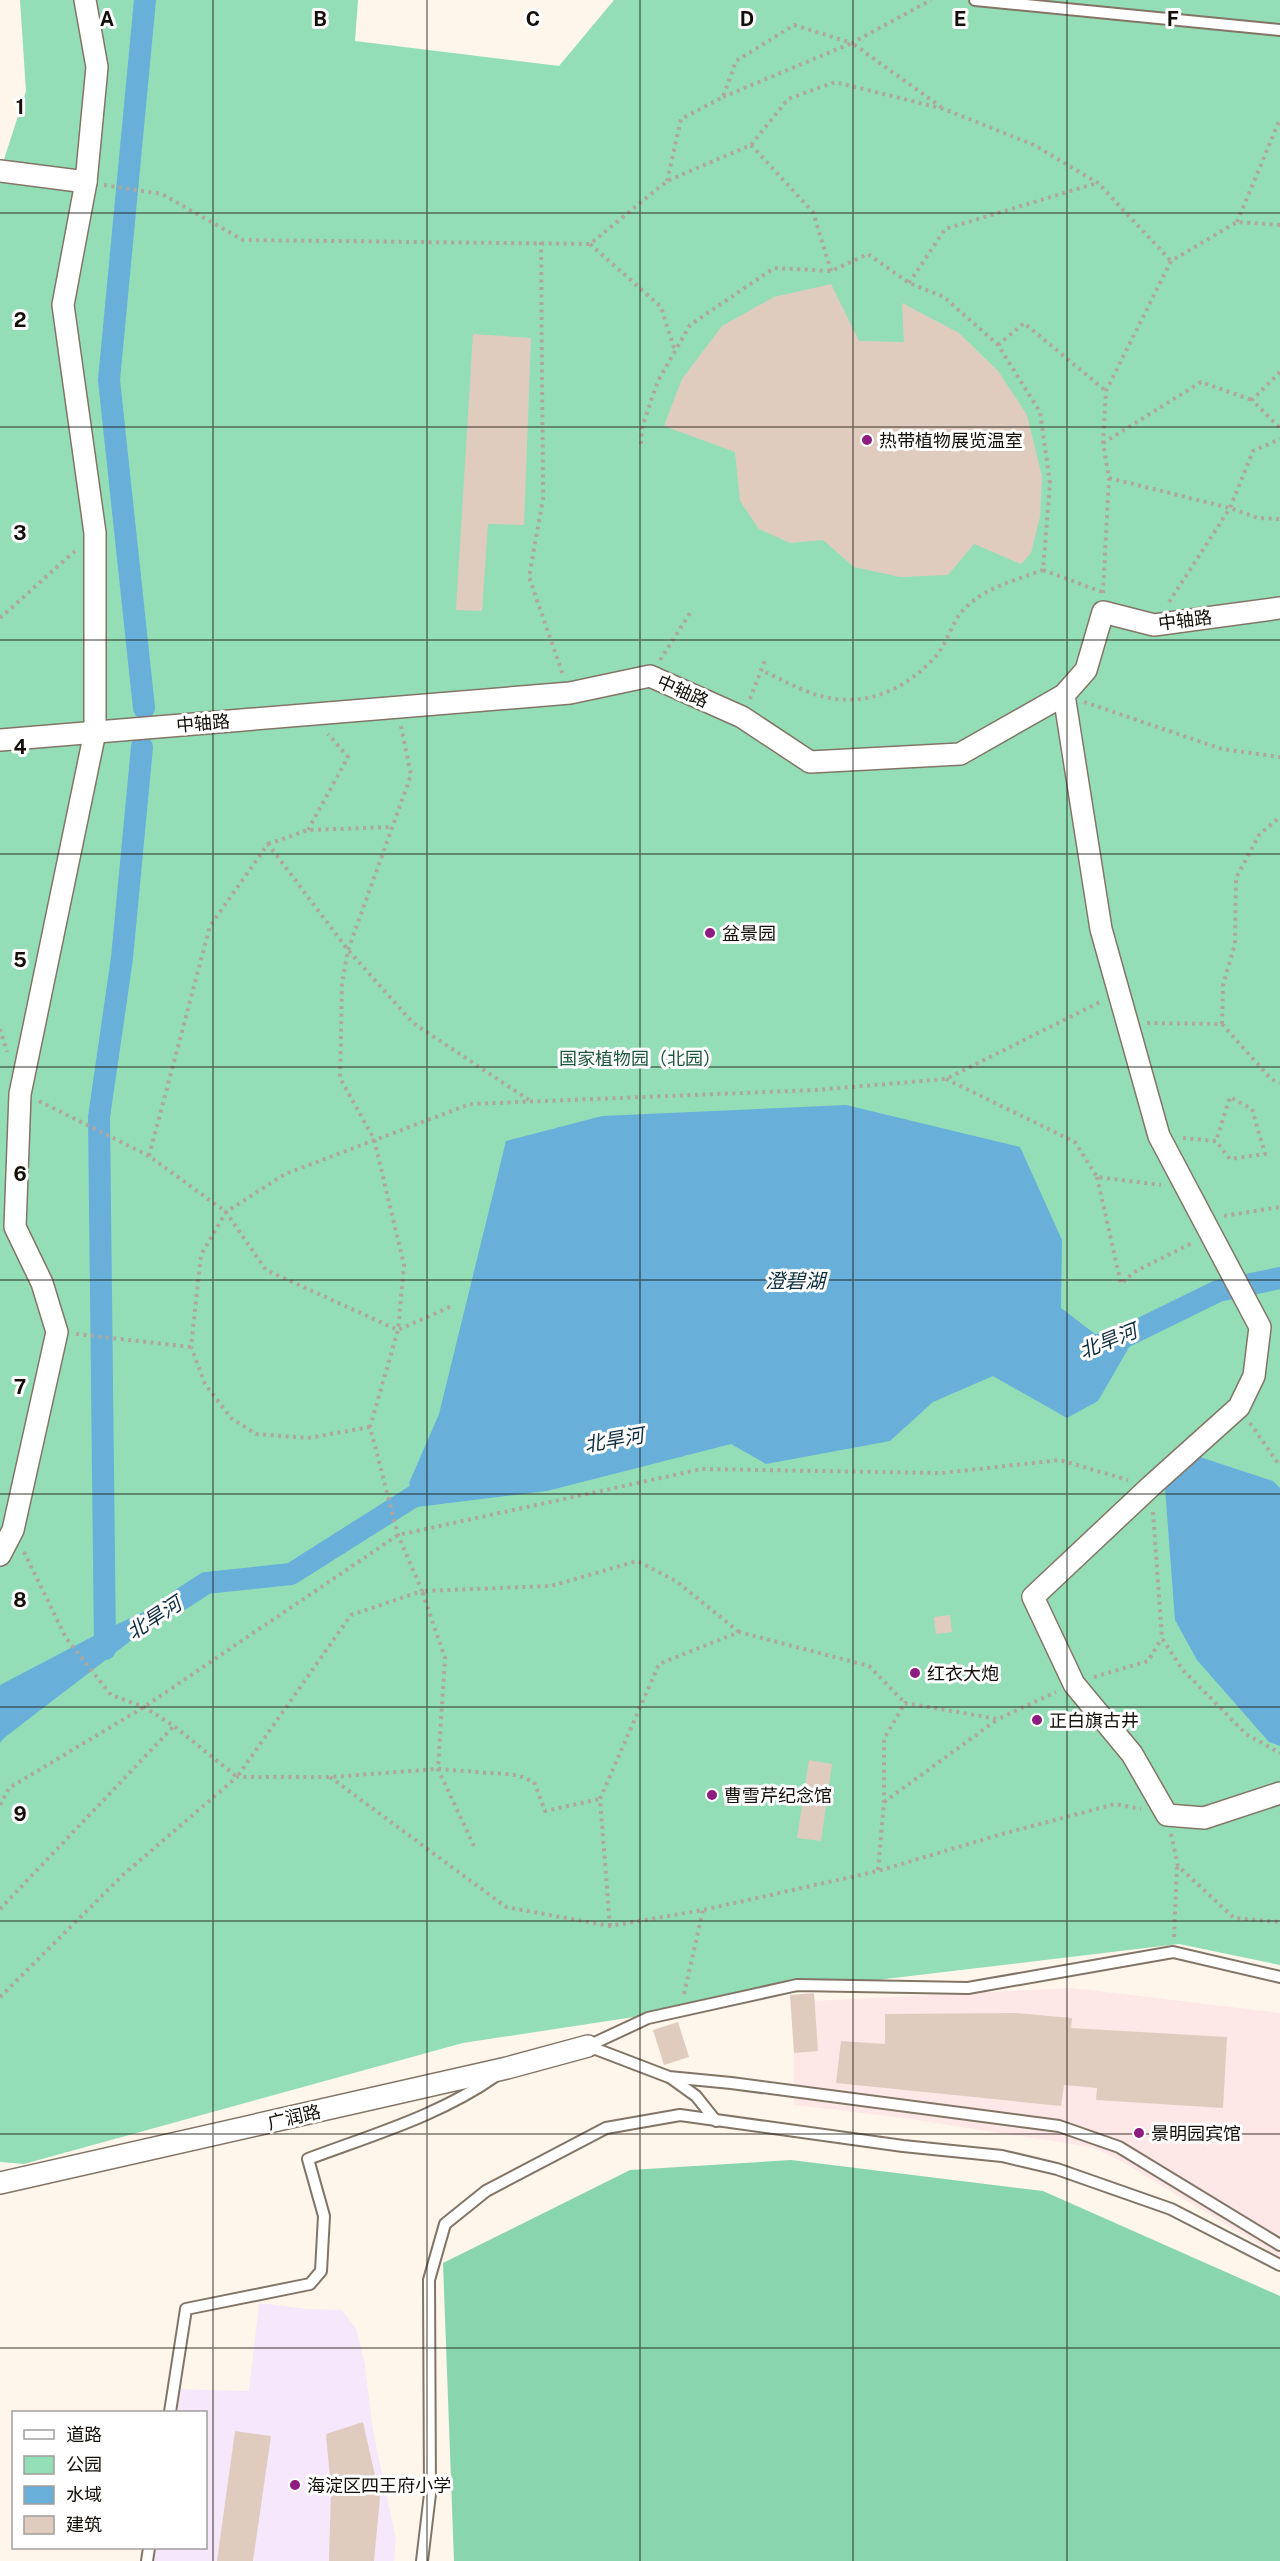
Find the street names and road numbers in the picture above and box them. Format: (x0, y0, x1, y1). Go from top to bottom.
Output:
street label: 中轴路 (1157, 606, 1213, 634)
street label: 中轴路 (654, 670, 712, 712)
street label: 中轴路 (175, 710, 231, 736)
street label: 广润路 (265, 2101, 323, 2133)

